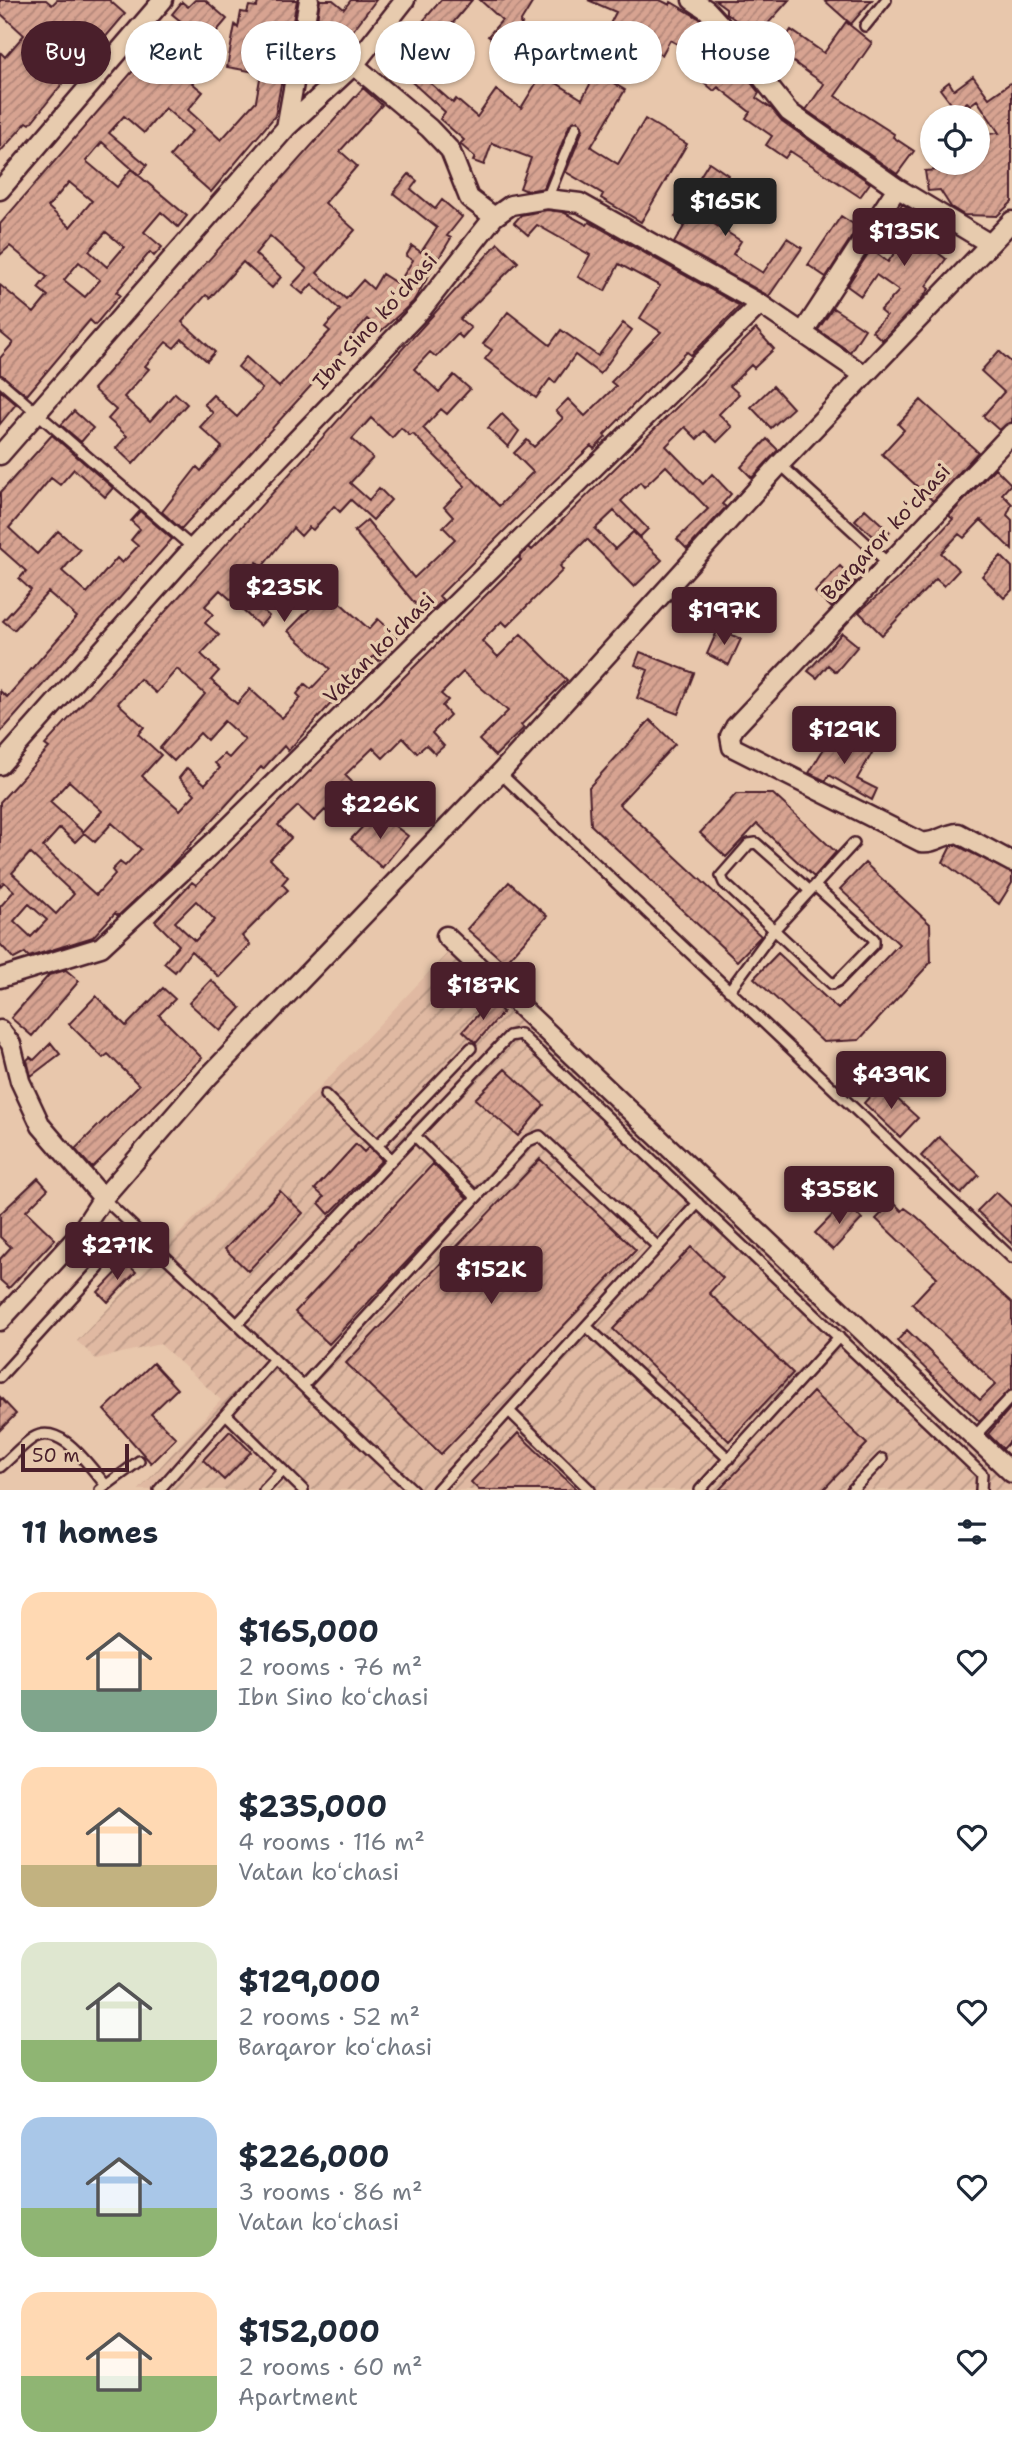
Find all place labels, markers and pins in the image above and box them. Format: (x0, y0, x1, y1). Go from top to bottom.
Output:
pin: $165K (676, 178, 774, 238)
pin: $135K (855, 208, 953, 268)
pin: $235K (235, 564, 333, 624)
pin: $197K (675, 588, 773, 647)
pin: $129K (795, 706, 893, 766)
pin: $226K (331, 782, 429, 841)
pin: $187K (434, 962, 532, 1022)
pin: $439K (842, 1052, 940, 1111)
pin: $358K (790, 1166, 888, 1226)
pin: $271K (68, 1222, 166, 1282)
pin: $152K (442, 1246, 540, 1306)

